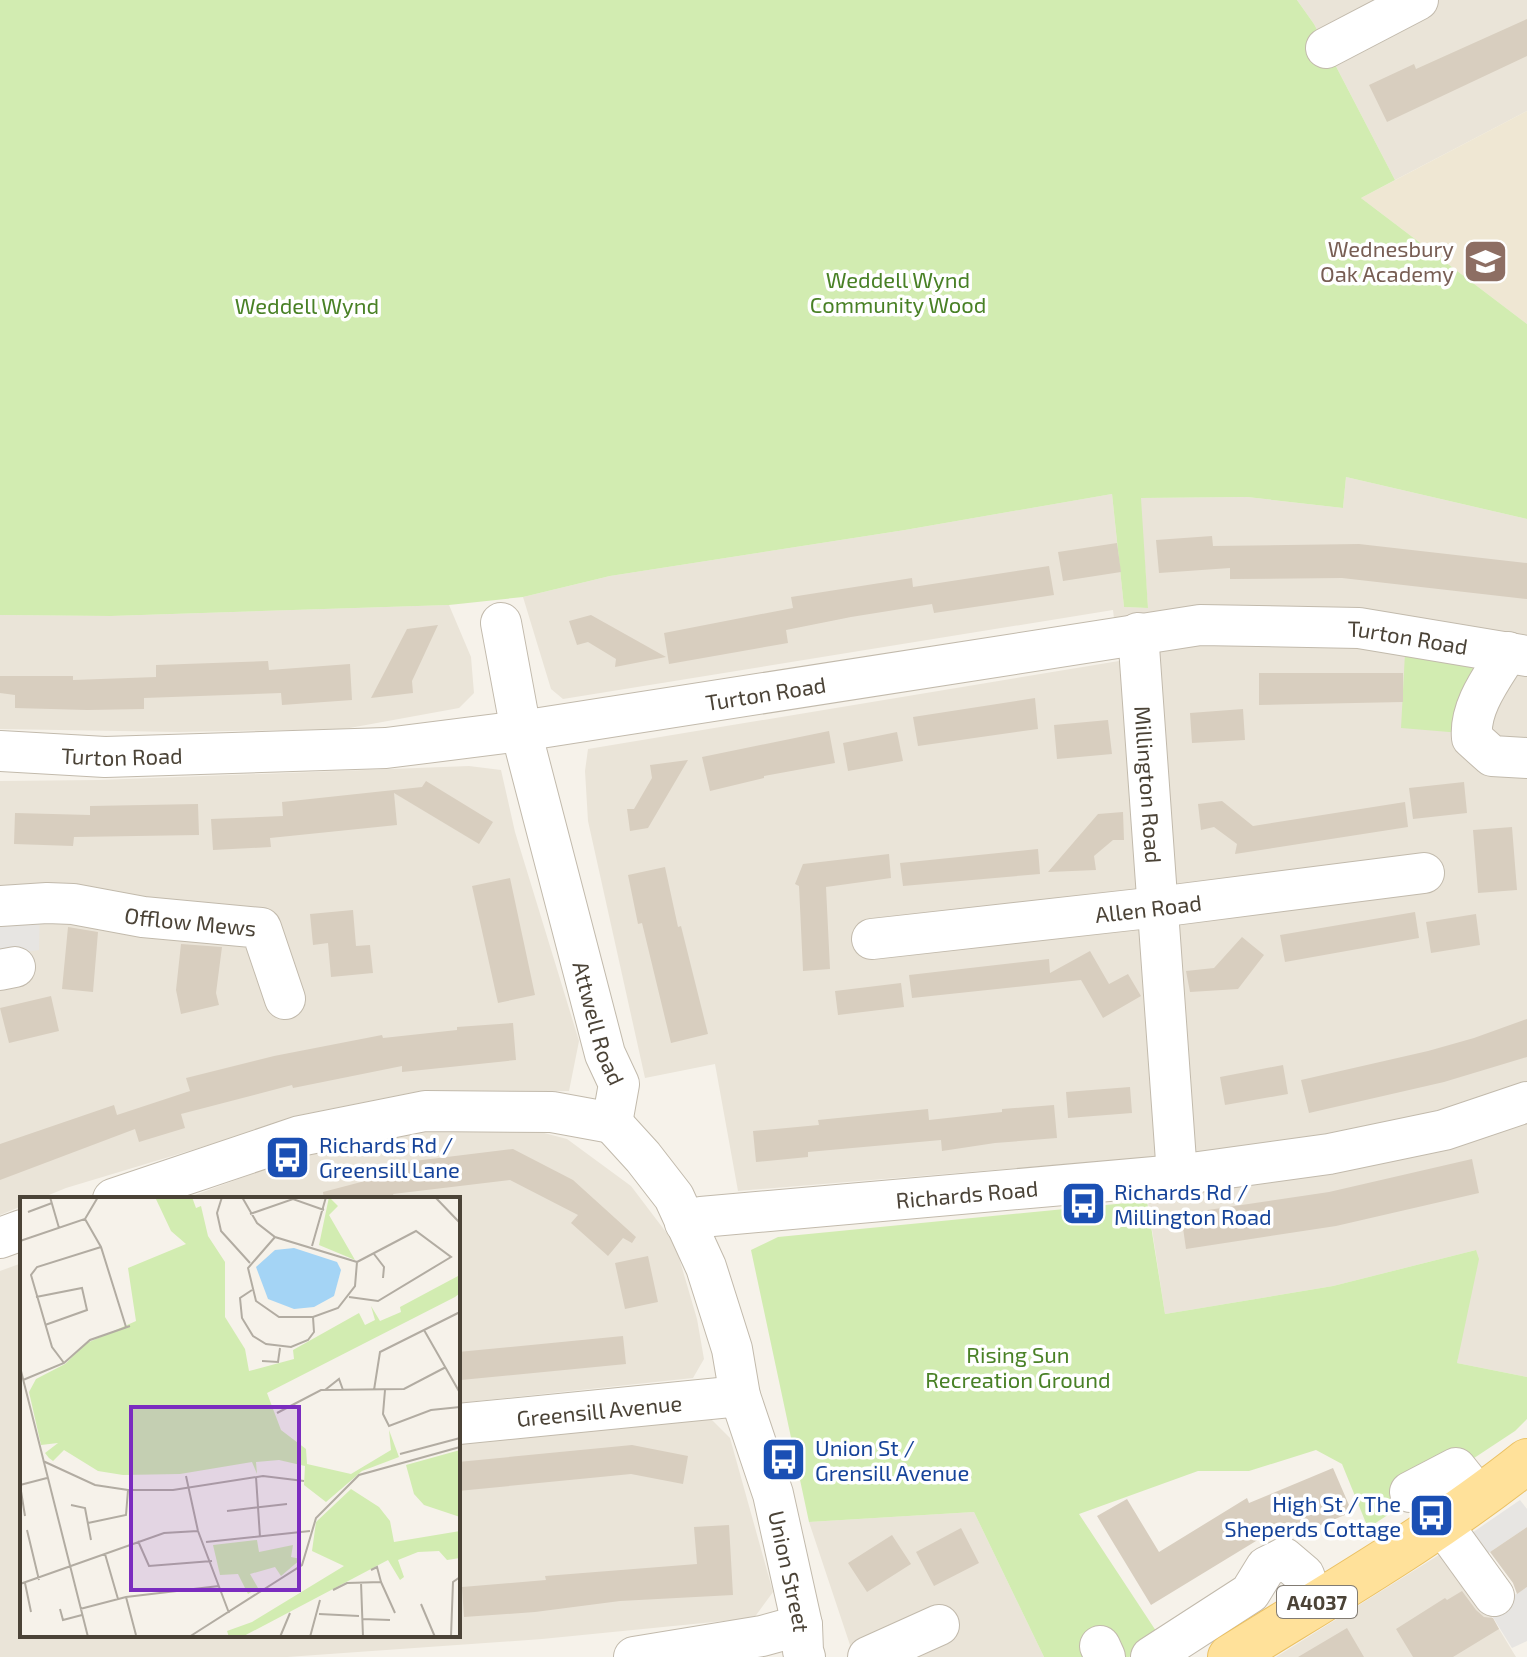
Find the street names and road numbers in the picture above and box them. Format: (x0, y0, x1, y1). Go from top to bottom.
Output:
street label: Turton Road (1347, 615, 1470, 659)
street label: Turton Road (704, 671, 828, 715)
street label: Millington Road (1130, 705, 1168, 864)
street label: Turton Road (60, 742, 183, 770)
street label: Allen Road (1094, 889, 1203, 927)
street label: Offlow Mews (123, 901, 258, 941)
street label: Attwell Road (568, 958, 631, 1089)
street label: Richards Road (895, 1174, 1039, 1213)
street label: Greensill Avenue (515, 1389, 683, 1431)
street label: Union Street (764, 1508, 815, 1633)
road number: A4037 (1277, 1586, 1357, 1618)

